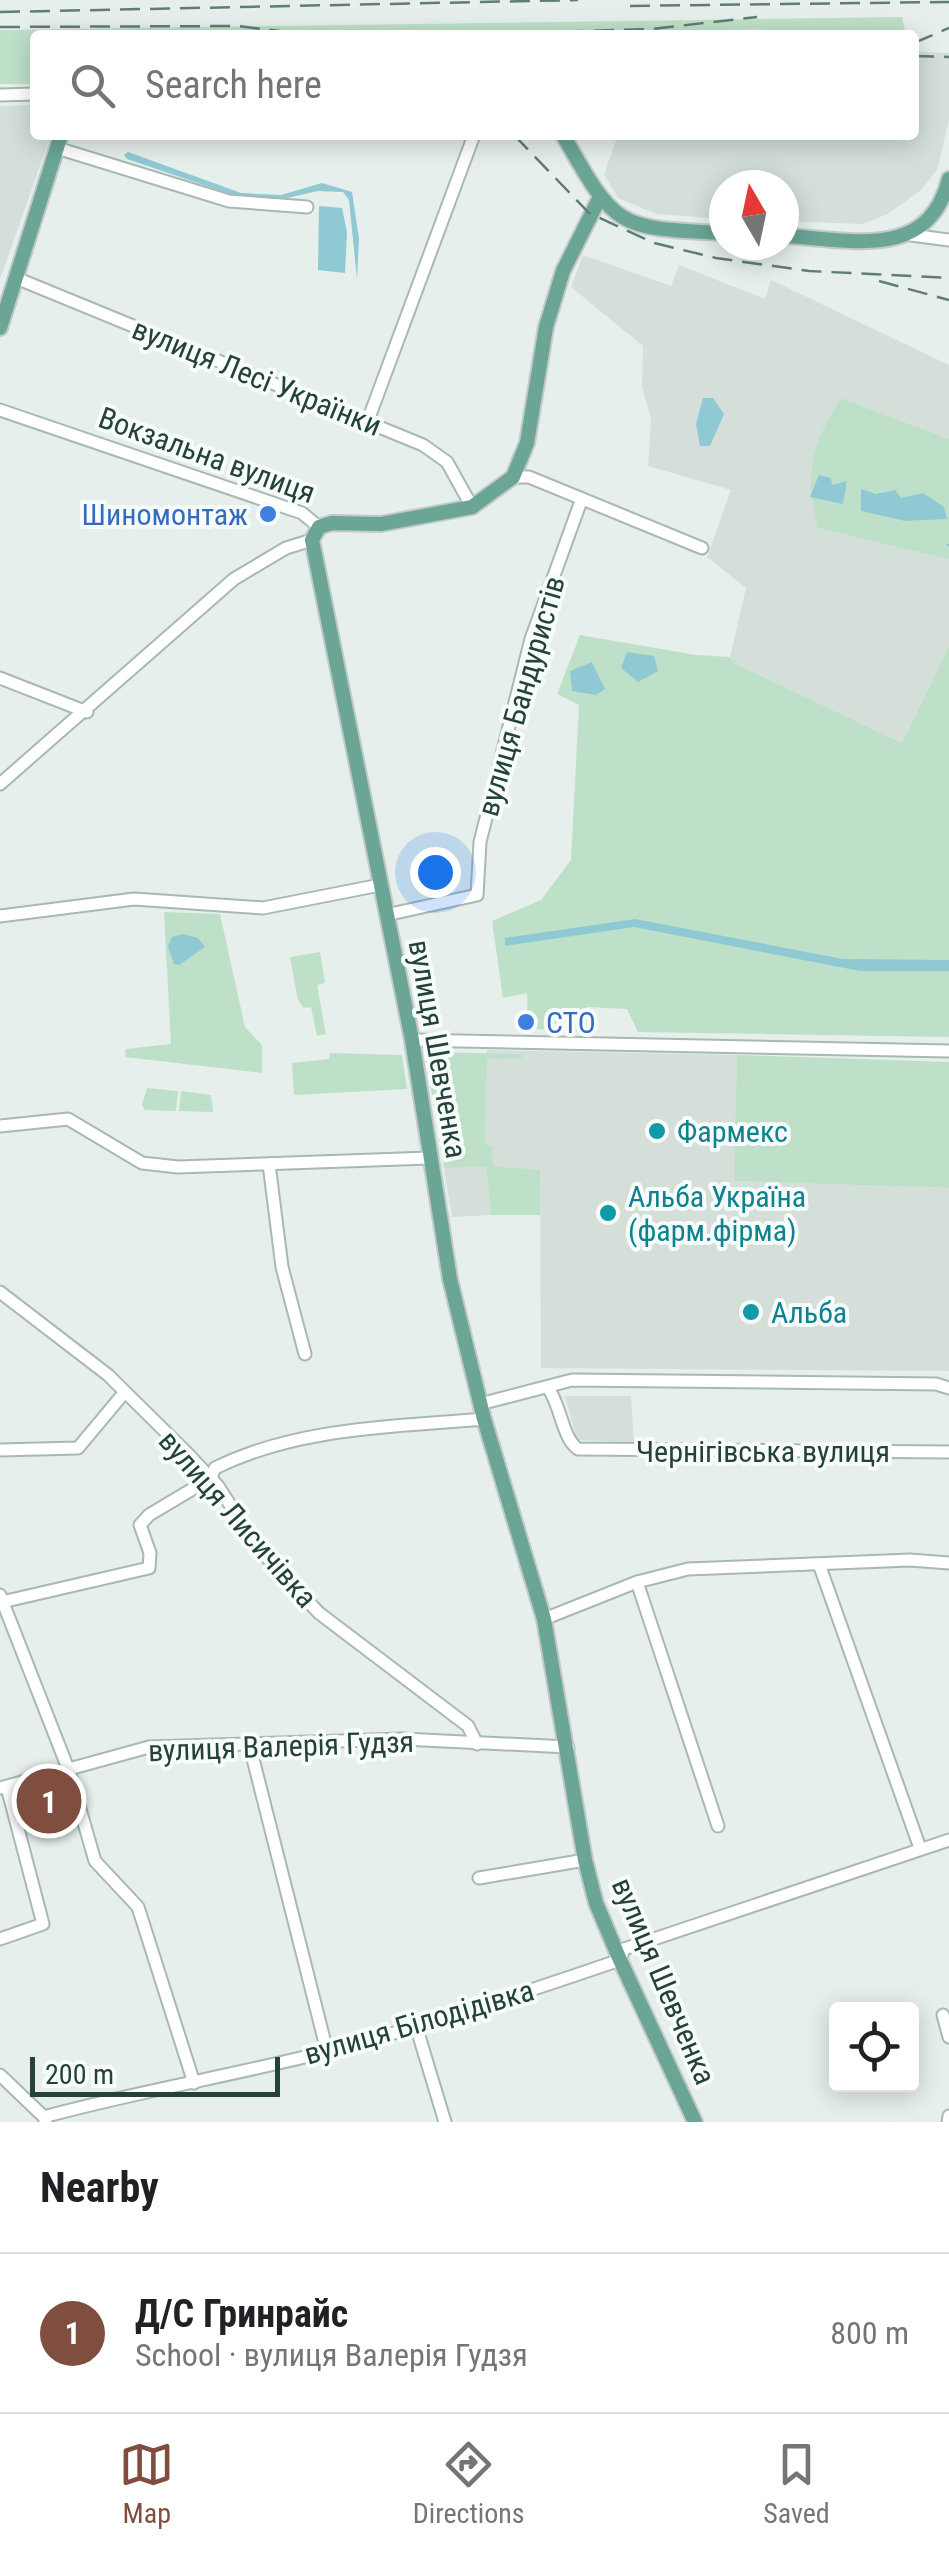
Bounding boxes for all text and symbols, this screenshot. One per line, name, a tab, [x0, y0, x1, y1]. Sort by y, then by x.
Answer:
search box	[30, 30, 919, 140]
icon: search	[65, 58, 120, 113]
text: Search here	[145, 63, 322, 107]
north arrow	[709, 170, 799, 260]
street label: вулиця Лесі Українки	[127, 311, 387, 443]
street label: Вокзальна вулиця	[94, 400, 320, 510]
place label: Шиномонтаж	[81, 497, 248, 532]
marker: Шиномонтаж	[257, 503, 279, 525]
street label: вулиця Бандуристів	[470, 572, 572, 820]
your location	[410, 847, 461, 898]
street label: вулиця Шевченка	[402, 937, 474, 1161]
place label: СТО	[546, 1005, 596, 1040]
marker: СТО	[515, 1011, 537, 1033]
place label: Фармекс	[677, 1114, 788, 1149]
marker: Фармекс	[646, 1120, 668, 1142]
place label: Альба Україна (фарм.фірма)	[628, 1179, 806, 1248]
marker: Альба Україна (фарм.фірма)	[597, 1202, 619, 1224]
place label: Альба	[771, 1295, 847, 1330]
marker: Альба	[740, 1301, 762, 1323]
street label: вулиця Лисичівка	[152, 1423, 324, 1615]
street label: Чернігівська вулиця	[636, 1434, 890, 1469]
street label: вулиця Валерія Гудзя	[147, 1724, 415, 1768]
pin: 1	[17, 1764, 82, 1838]
street label: вулиця Шевченка	[605, 1873, 723, 2089]
street label: вулиця Білодідівка	[300, 1972, 538, 2072]
map controls	[829, 2002, 919, 2092]
button: locate	[829, 2002, 919, 2092]
scale bar	[30, 2052, 280, 2096]
text: 200 m	[45, 2058, 114, 2091]
text: Nearby	[40, 2163, 159, 2212]
text: Д/С Гринрайс	[135, 2292, 348, 2336]
text: 1	[64, 2314, 81, 2352]
text: 800 m	[830, 2314, 909, 2352]
text: School · вулиця Валерія Гудзя	[135, 2336, 528, 2374]
tab: Map	[119, 2437, 174, 2530]
tab: Directions	[413, 2437, 525, 2530]
tab: Saved	[763, 2437, 830, 2530]

